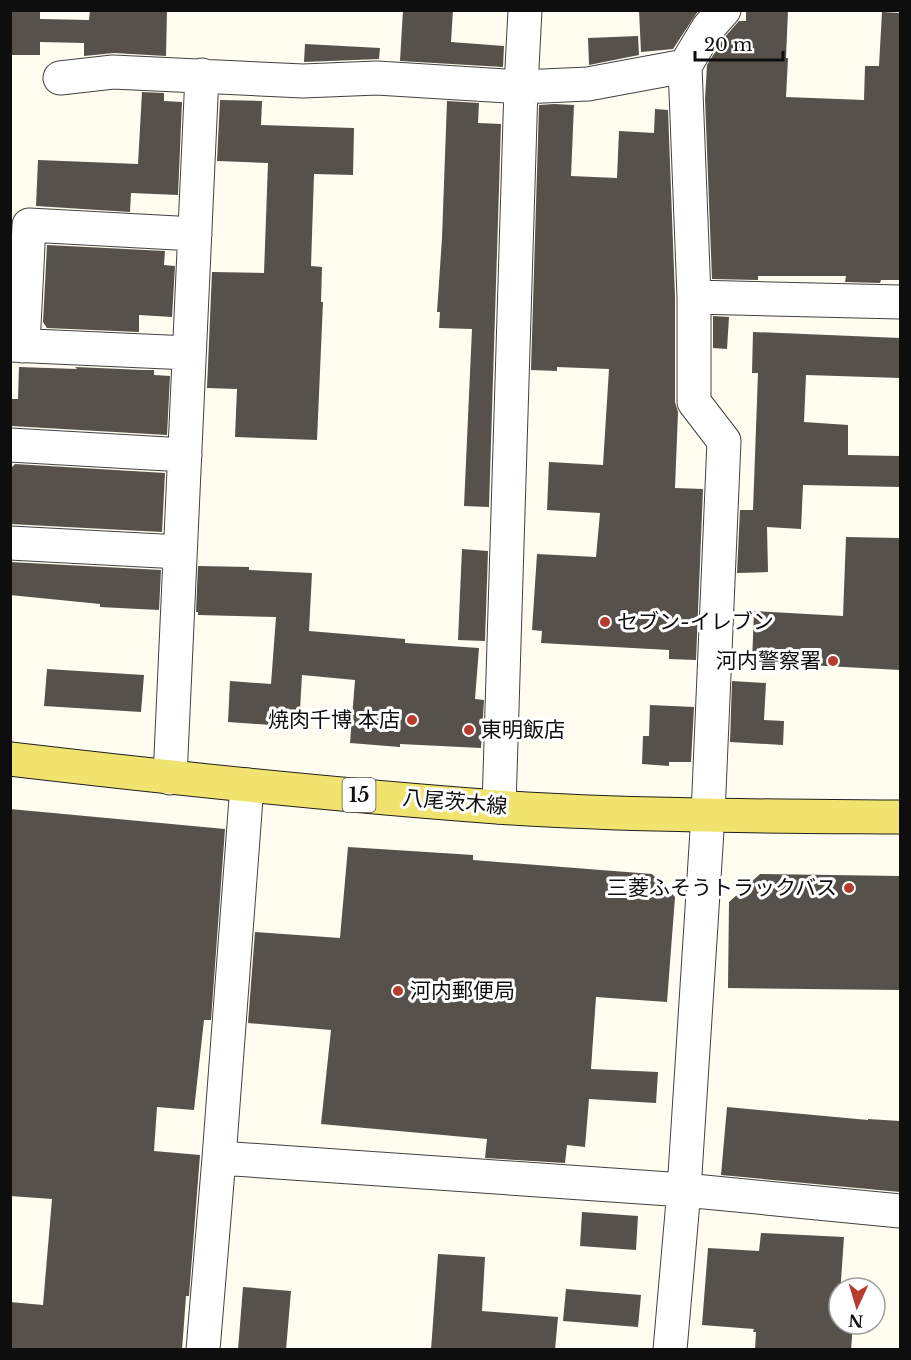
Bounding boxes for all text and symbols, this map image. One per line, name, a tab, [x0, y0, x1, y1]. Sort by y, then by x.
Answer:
scale bar	[695, 24, 784, 62]
text: 20 m	[704, 34, 752, 56]
place label: セブン-イレブン	[617, 609, 774, 635]
marker: セブン-イレブン	[598, 615, 612, 629]
place label: 河内警察署	[716, 648, 821, 674]
marker: 河内警察署	[826, 654, 840, 668]
place label: 焼肉千博 本店	[268, 707, 400, 733]
marker: 焼肉千博 本店	[405, 713, 419, 727]
place label: 東明飯店	[481, 717, 565, 743]
marker: 東明飯店	[462, 723, 476, 737]
road number: 15	[342, 778, 376, 812]
street label: 八尾茨木線	[402, 784, 508, 820]
place label: 三菱ふそうトラックバス	[607, 875, 837, 901]
marker: 三菱ふそうトラックバス	[842, 881, 856, 895]
place label: 河内郵便局	[410, 978, 515, 1004]
marker: 河内郵便局	[391, 984, 405, 998]
north arrow	[827, 1276, 887, 1336]
text: N	[848, 1310, 864, 1331]

